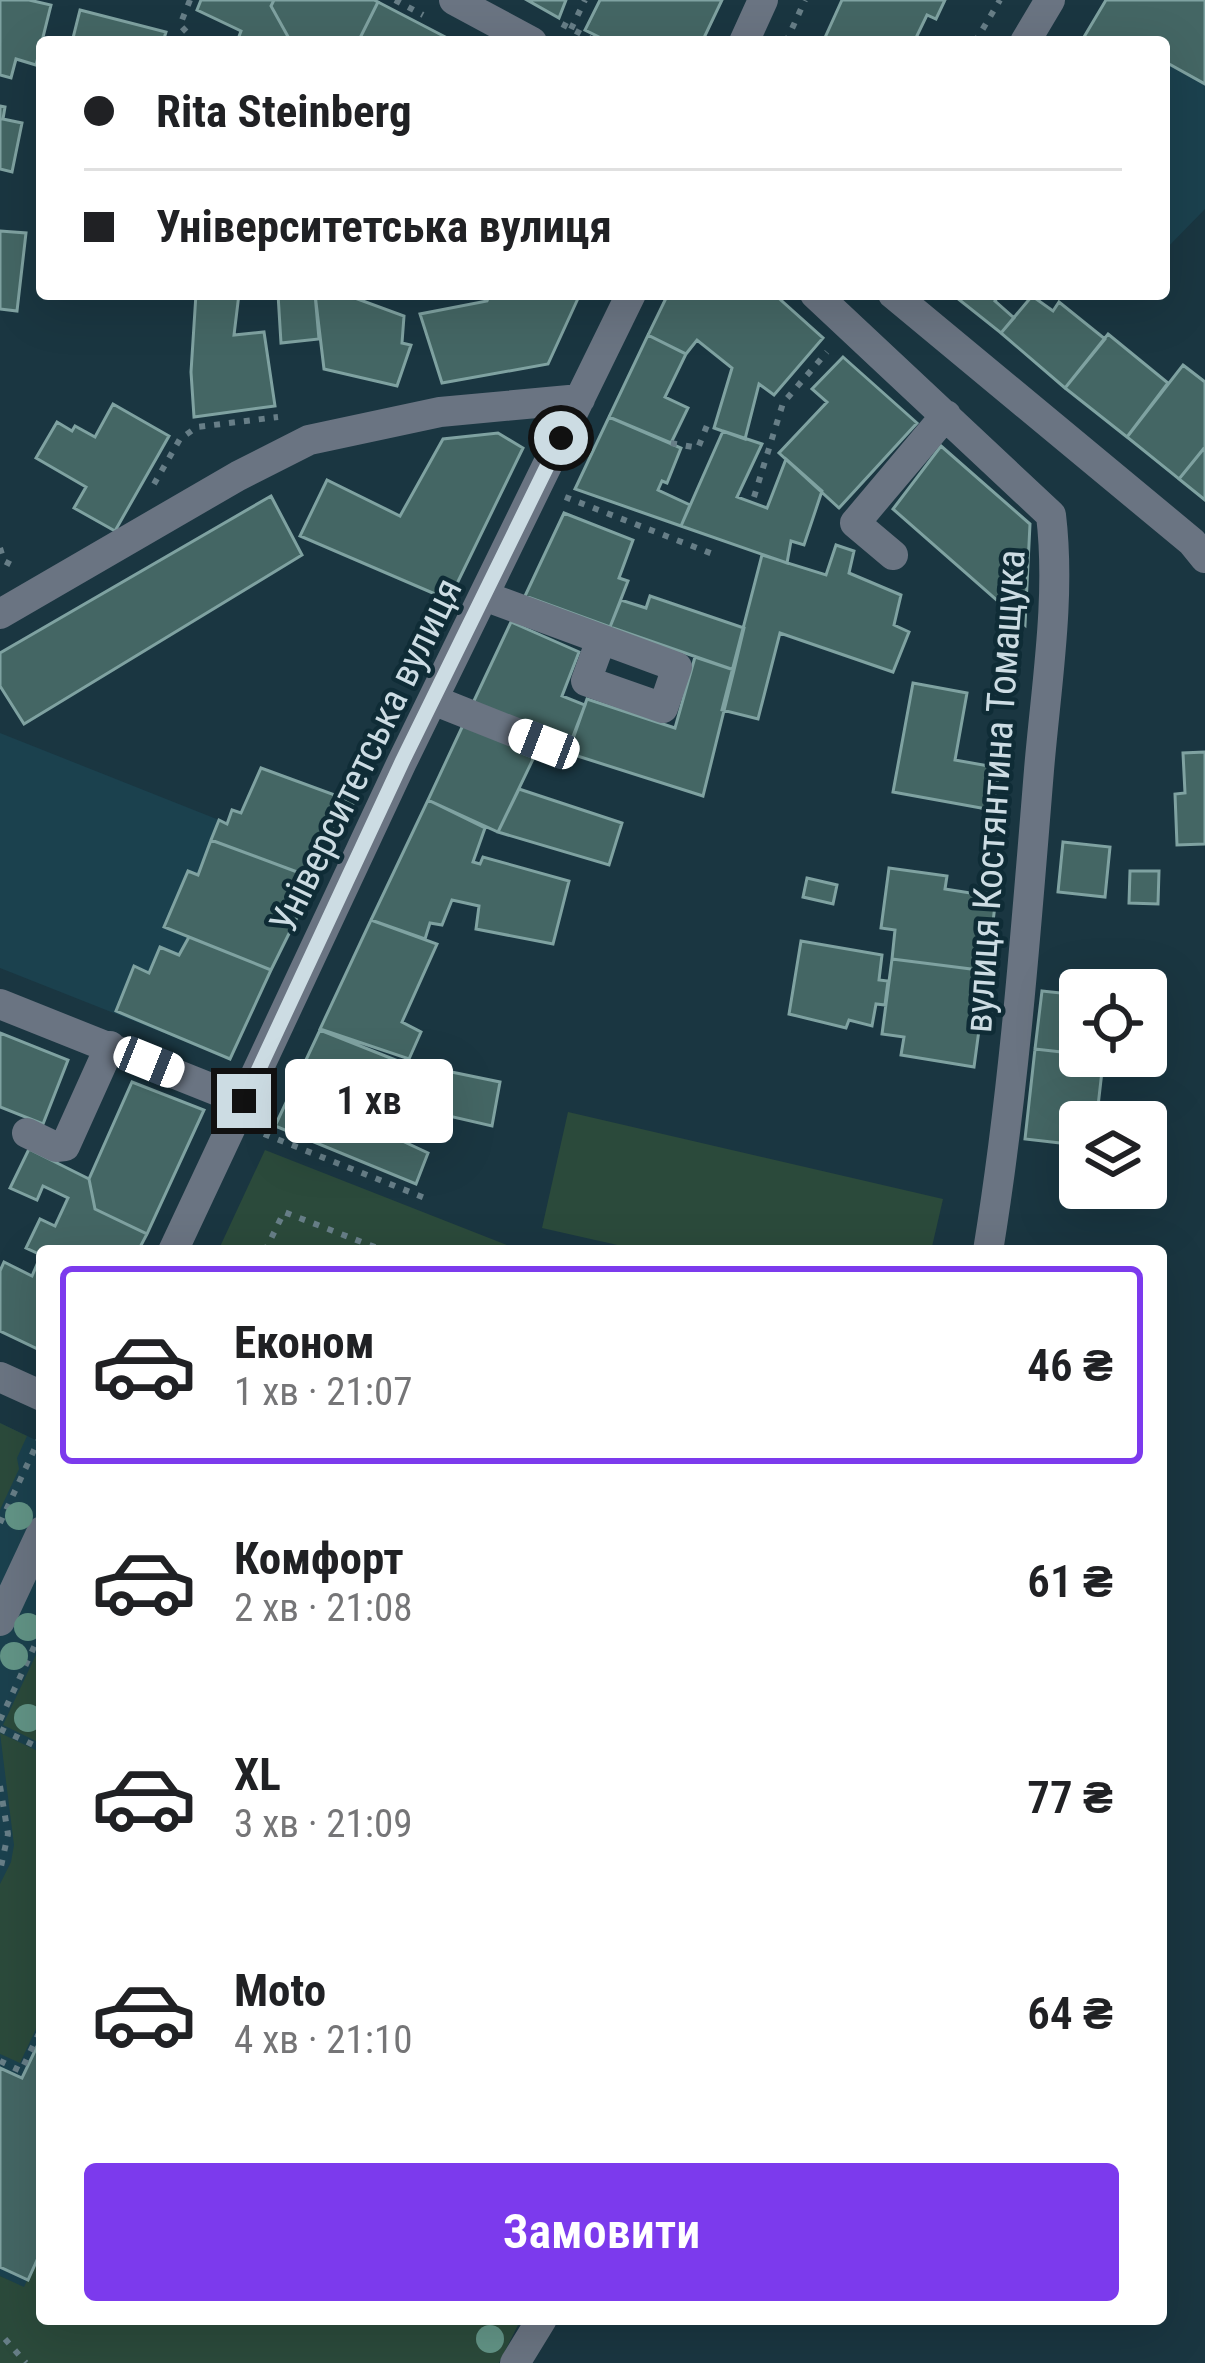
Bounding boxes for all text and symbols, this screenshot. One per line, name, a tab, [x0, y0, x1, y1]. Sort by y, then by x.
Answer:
text: Rita Steinberg	[156, 85, 412, 138]
text: Університетська вулиця	[156, 200, 612, 253]
route start	[534, 411, 588, 465]
street label: вулиця Костянтина Томащука	[955, 548, 1035, 1034]
street label: Університетська вулиця	[260, 571, 472, 940]
car	[504, 714, 584, 774]
map controls	[1059, 969, 1167, 1209]
button: locate	[1059, 969, 1167, 1077]
car	[109, 1032, 189, 1092]
callout: 1 хв	[286, 1059, 454, 1143]
route end	[217, 1074, 271, 1128]
text: 1 хв	[336, 1078, 402, 1124]
button: layers	[1059, 1101, 1167, 1209]
icon: car	[90, 1311, 198, 1419]
text: Економ	[234, 1316, 375, 1369]
text: 46 ₴	[1027, 1339, 1113, 1392]
text: 1 хв · 21:07	[234, 1369, 412, 1415]
icon: car	[90, 1527, 198, 1635]
text: Комфорт	[234, 1532, 404, 1585]
text: 61 ₴	[1027, 1555, 1113, 1608]
text: 2 хв · 21:08	[234, 1585, 412, 1631]
icon: car	[90, 1743, 198, 1851]
text: XL	[234, 1748, 281, 1801]
text: 77 ₴	[1027, 1771, 1113, 1824]
text: 3 хв · 21:09	[234, 1801, 412, 1847]
icon: car	[90, 1959, 198, 2067]
text: Moto	[234, 1964, 326, 2017]
text: 64 ₴	[1027, 1987, 1113, 2040]
text: 4 хв · 21:10	[234, 2017, 412, 2063]
button: Замовити	[84, 2163, 1119, 2301]

